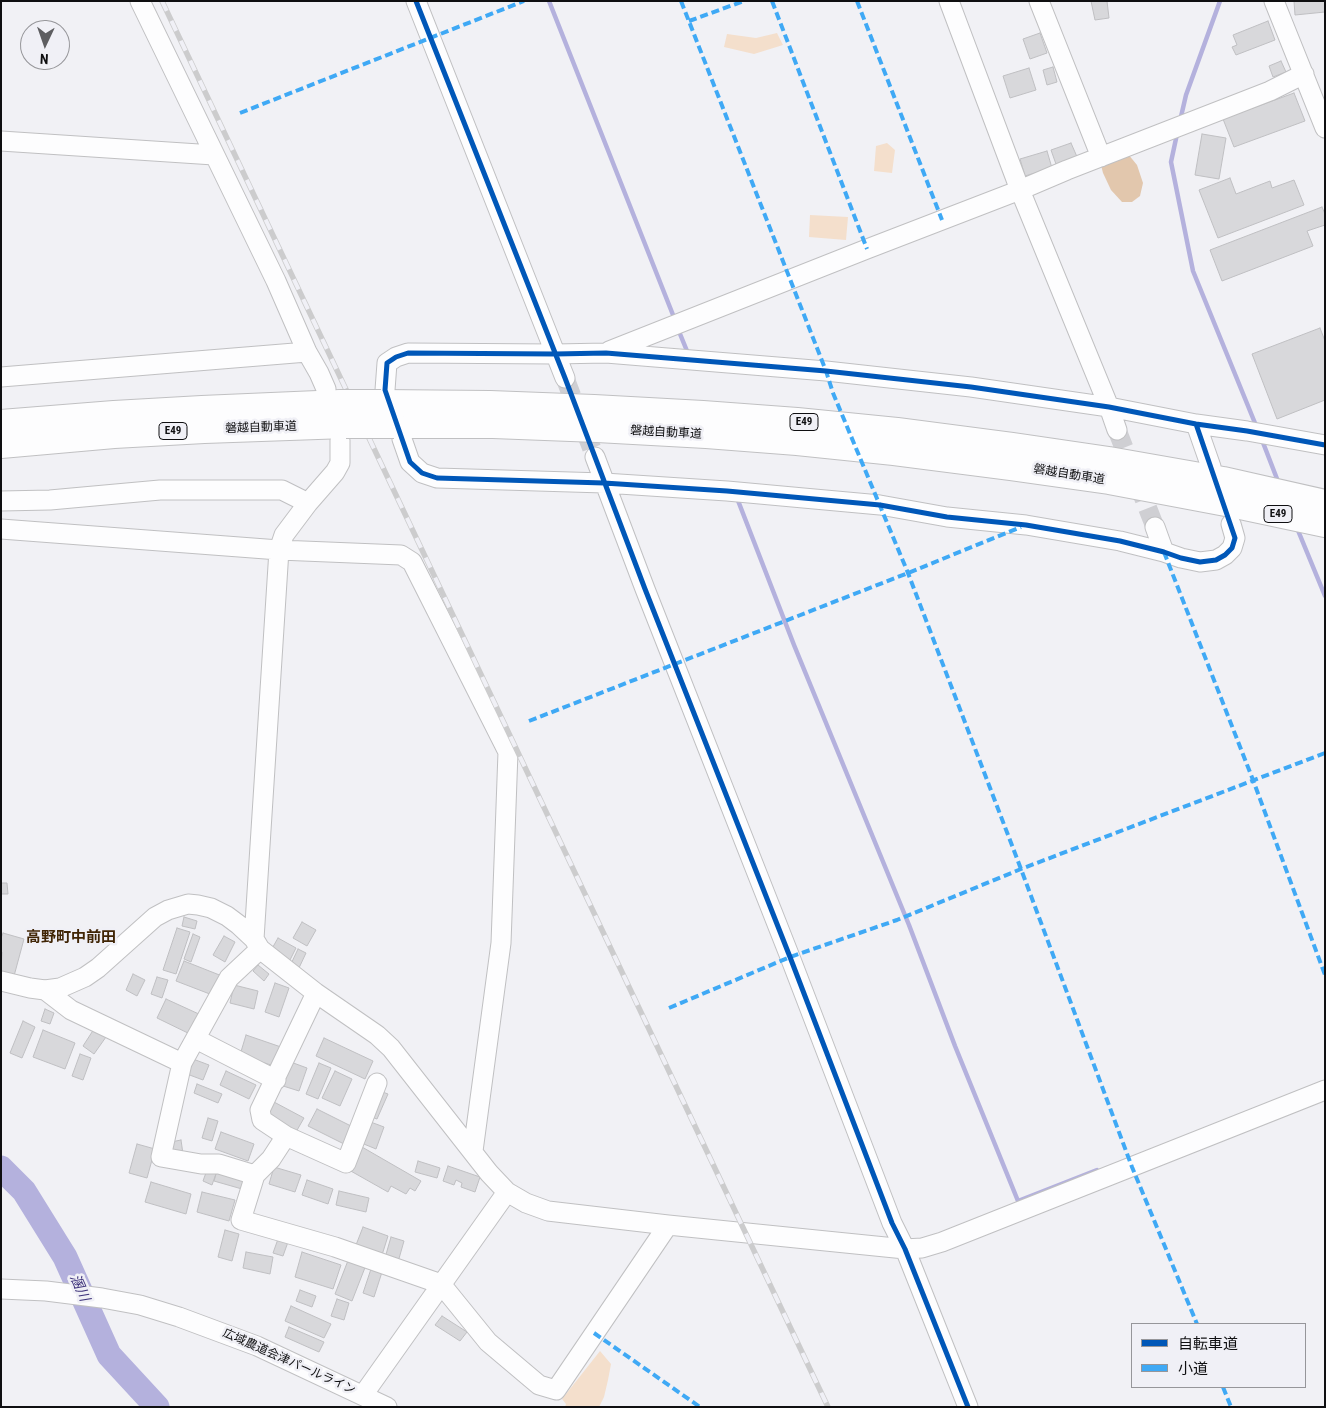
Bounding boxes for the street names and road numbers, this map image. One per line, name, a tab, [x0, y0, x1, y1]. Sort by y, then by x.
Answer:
road number: E49	[790, 414, 818, 431]
street label: 磐越自動車道	[225, 420, 297, 436]
road number: E49	[159, 422, 187, 440]
street label: 磐越自動車道	[630, 424, 702, 442]
street label: 磐越自動車道	[1032, 462, 1106, 488]
road number: E49	[1264, 506, 1292, 522]
street label: 広域農道会津パールライン	[220, 1326, 358, 1398]

